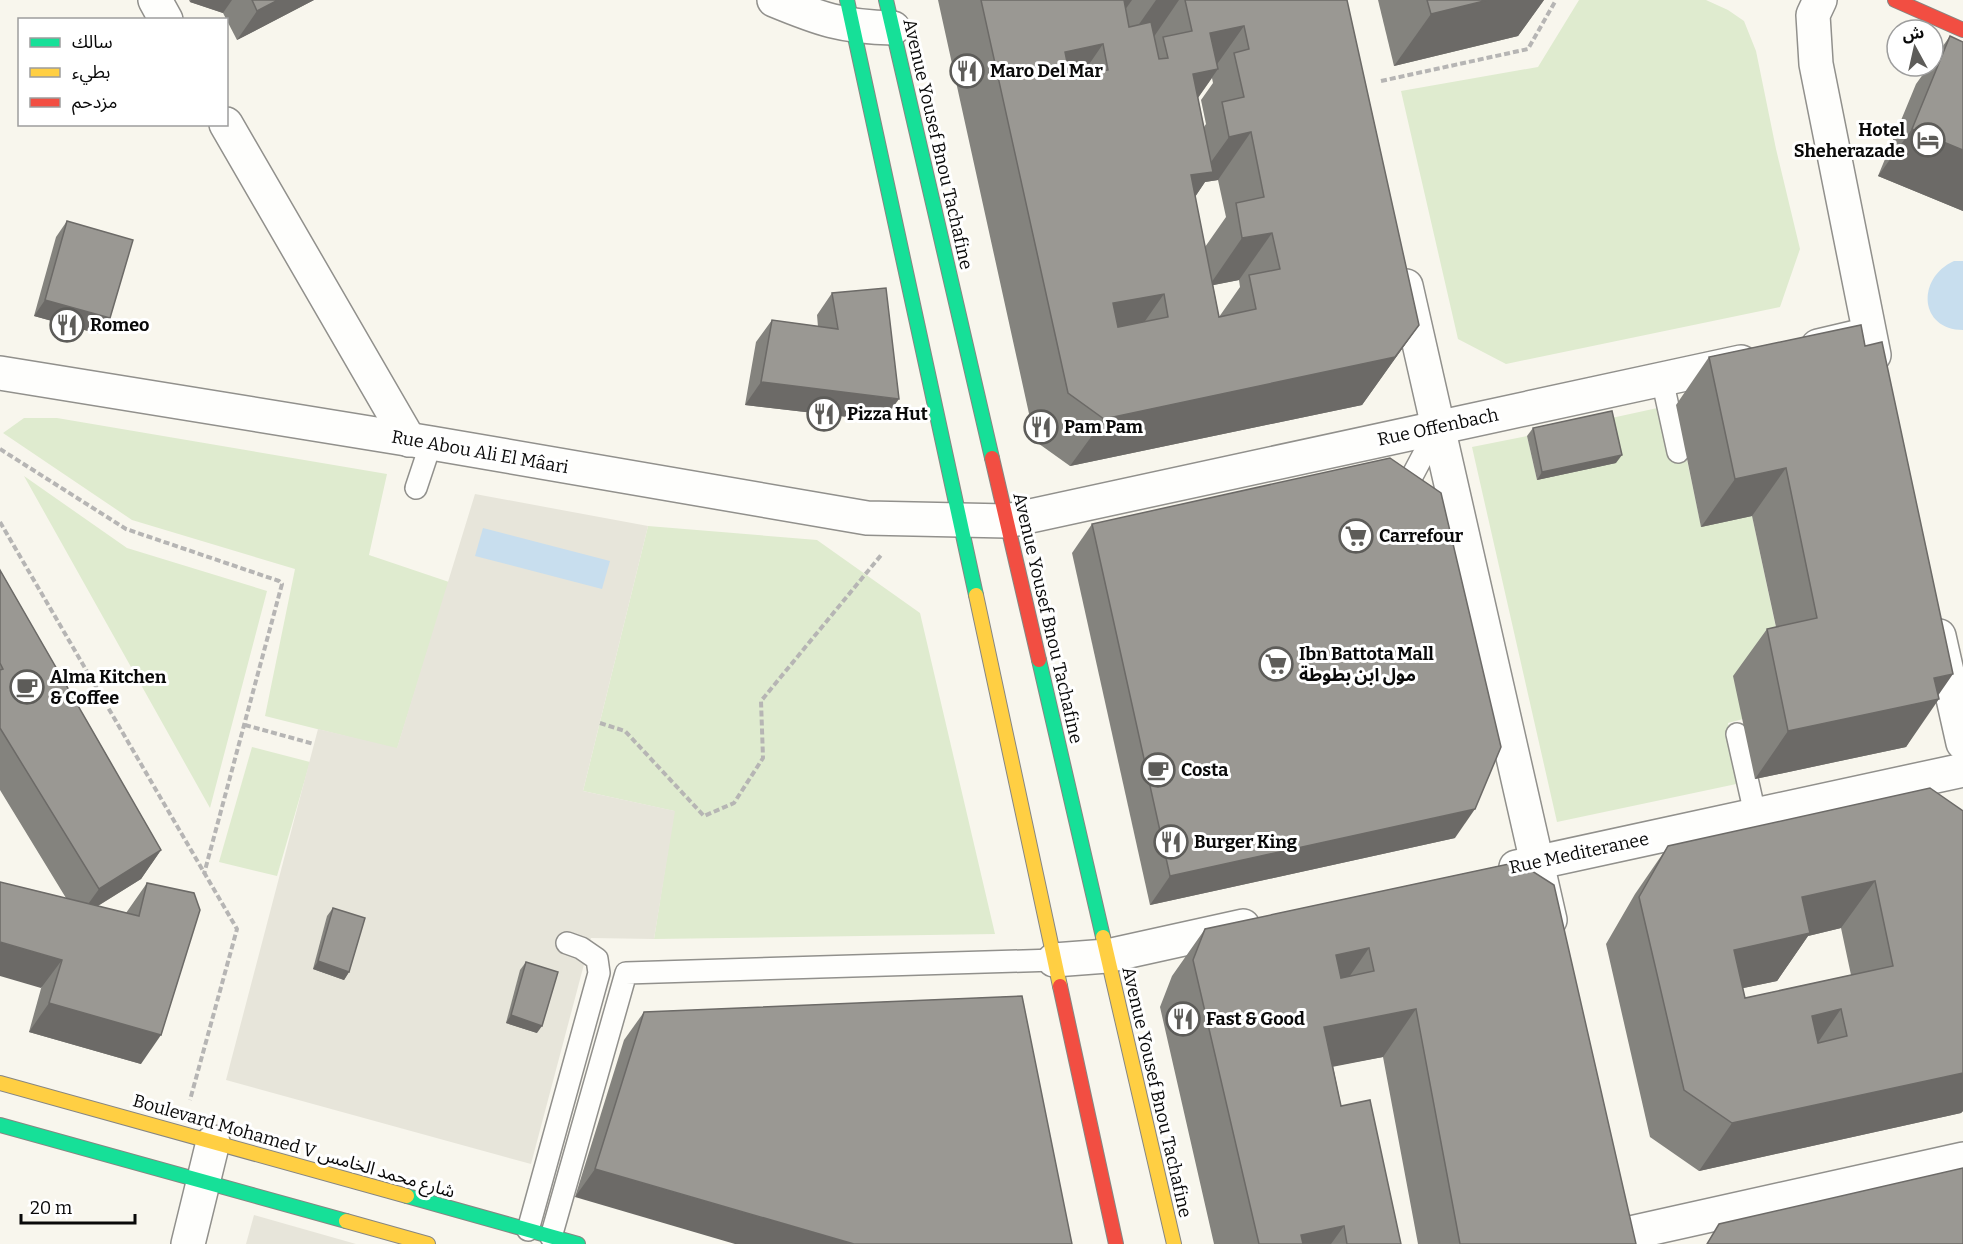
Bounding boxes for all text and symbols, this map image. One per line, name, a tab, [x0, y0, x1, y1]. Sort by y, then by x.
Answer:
street label: Avenue Yousef Bnou Tachafine	[898, 16, 978, 272]
legend	[18, 18, 228, 126]
north arrow	[1885, 18, 1945, 78]
text: ش	[1901, 23, 1925, 45]
text: سالك	[72, 31, 113, 53]
restaurant icon: Maro Del Mar	[949, 53, 985, 89]
place label: Maro Del Mar	[990, 60, 1103, 82]
text: بطيء	[72, 61, 110, 85]
text: مزدحم	[72, 91, 117, 115]
place label: Hotel Sheherazade	[1794, 119, 1905, 162]
hotel icon: Hotel Sheherazade	[1910, 122, 1946, 158]
restaurant icon: Romeo	[49, 307, 85, 343]
place label: Romeo	[90, 314, 150, 336]
restaurant icon: Pizza Hut	[806, 396, 842, 432]
place label: Pizza Hut	[847, 403, 928, 425]
street label: Rue Offenbach	[1376, 403, 1500, 451]
restaurant icon: Pam Pam	[1023, 409, 1059, 445]
place label: Pam Pam	[1064, 416, 1143, 438]
street label: Rue Abou Ali El Mâari	[390, 426, 570, 478]
street label: Avenue Yousef Bnou Tachafine	[1008, 490, 1088, 746]
supermarket icon: Carrefour	[1338, 518, 1374, 554]
place label: Carrefour	[1379, 525, 1464, 547]
place label: Ibn Battota Mall مول ابن بطوطة	[1299, 643, 1434, 686]
supermarket icon: Ibn Battota Mall مول ابن بطوطة	[1258, 646, 1294, 682]
place label: Alma Kitchen & Coffee	[50, 666, 167, 709]
cafe icon: Alma Kitchen & Coffee	[9, 669, 45, 705]
cafe icon: Costa	[1140, 752, 1176, 788]
place label: Costa	[1181, 759, 1228, 781]
restaurant icon: Burger King	[1153, 824, 1189, 860]
street label: Rue Mediteranee	[1507, 827, 1651, 879]
place label: Burger King	[1194, 831, 1298, 853]
street label: Avenue Yousef Bnou Tachafine	[1117, 964, 1197, 1220]
restaurant icon: Fast & Good	[1165, 1001, 1201, 1037]
place label: Fast & Good	[1206, 1008, 1305, 1030]
street label: Boulevard Mohamed V شارع محمد الخامس	[130, 1089, 458, 1205]
scale bar	[21, 1187, 135, 1225]
text: 20 m	[30, 1197, 72, 1219]

